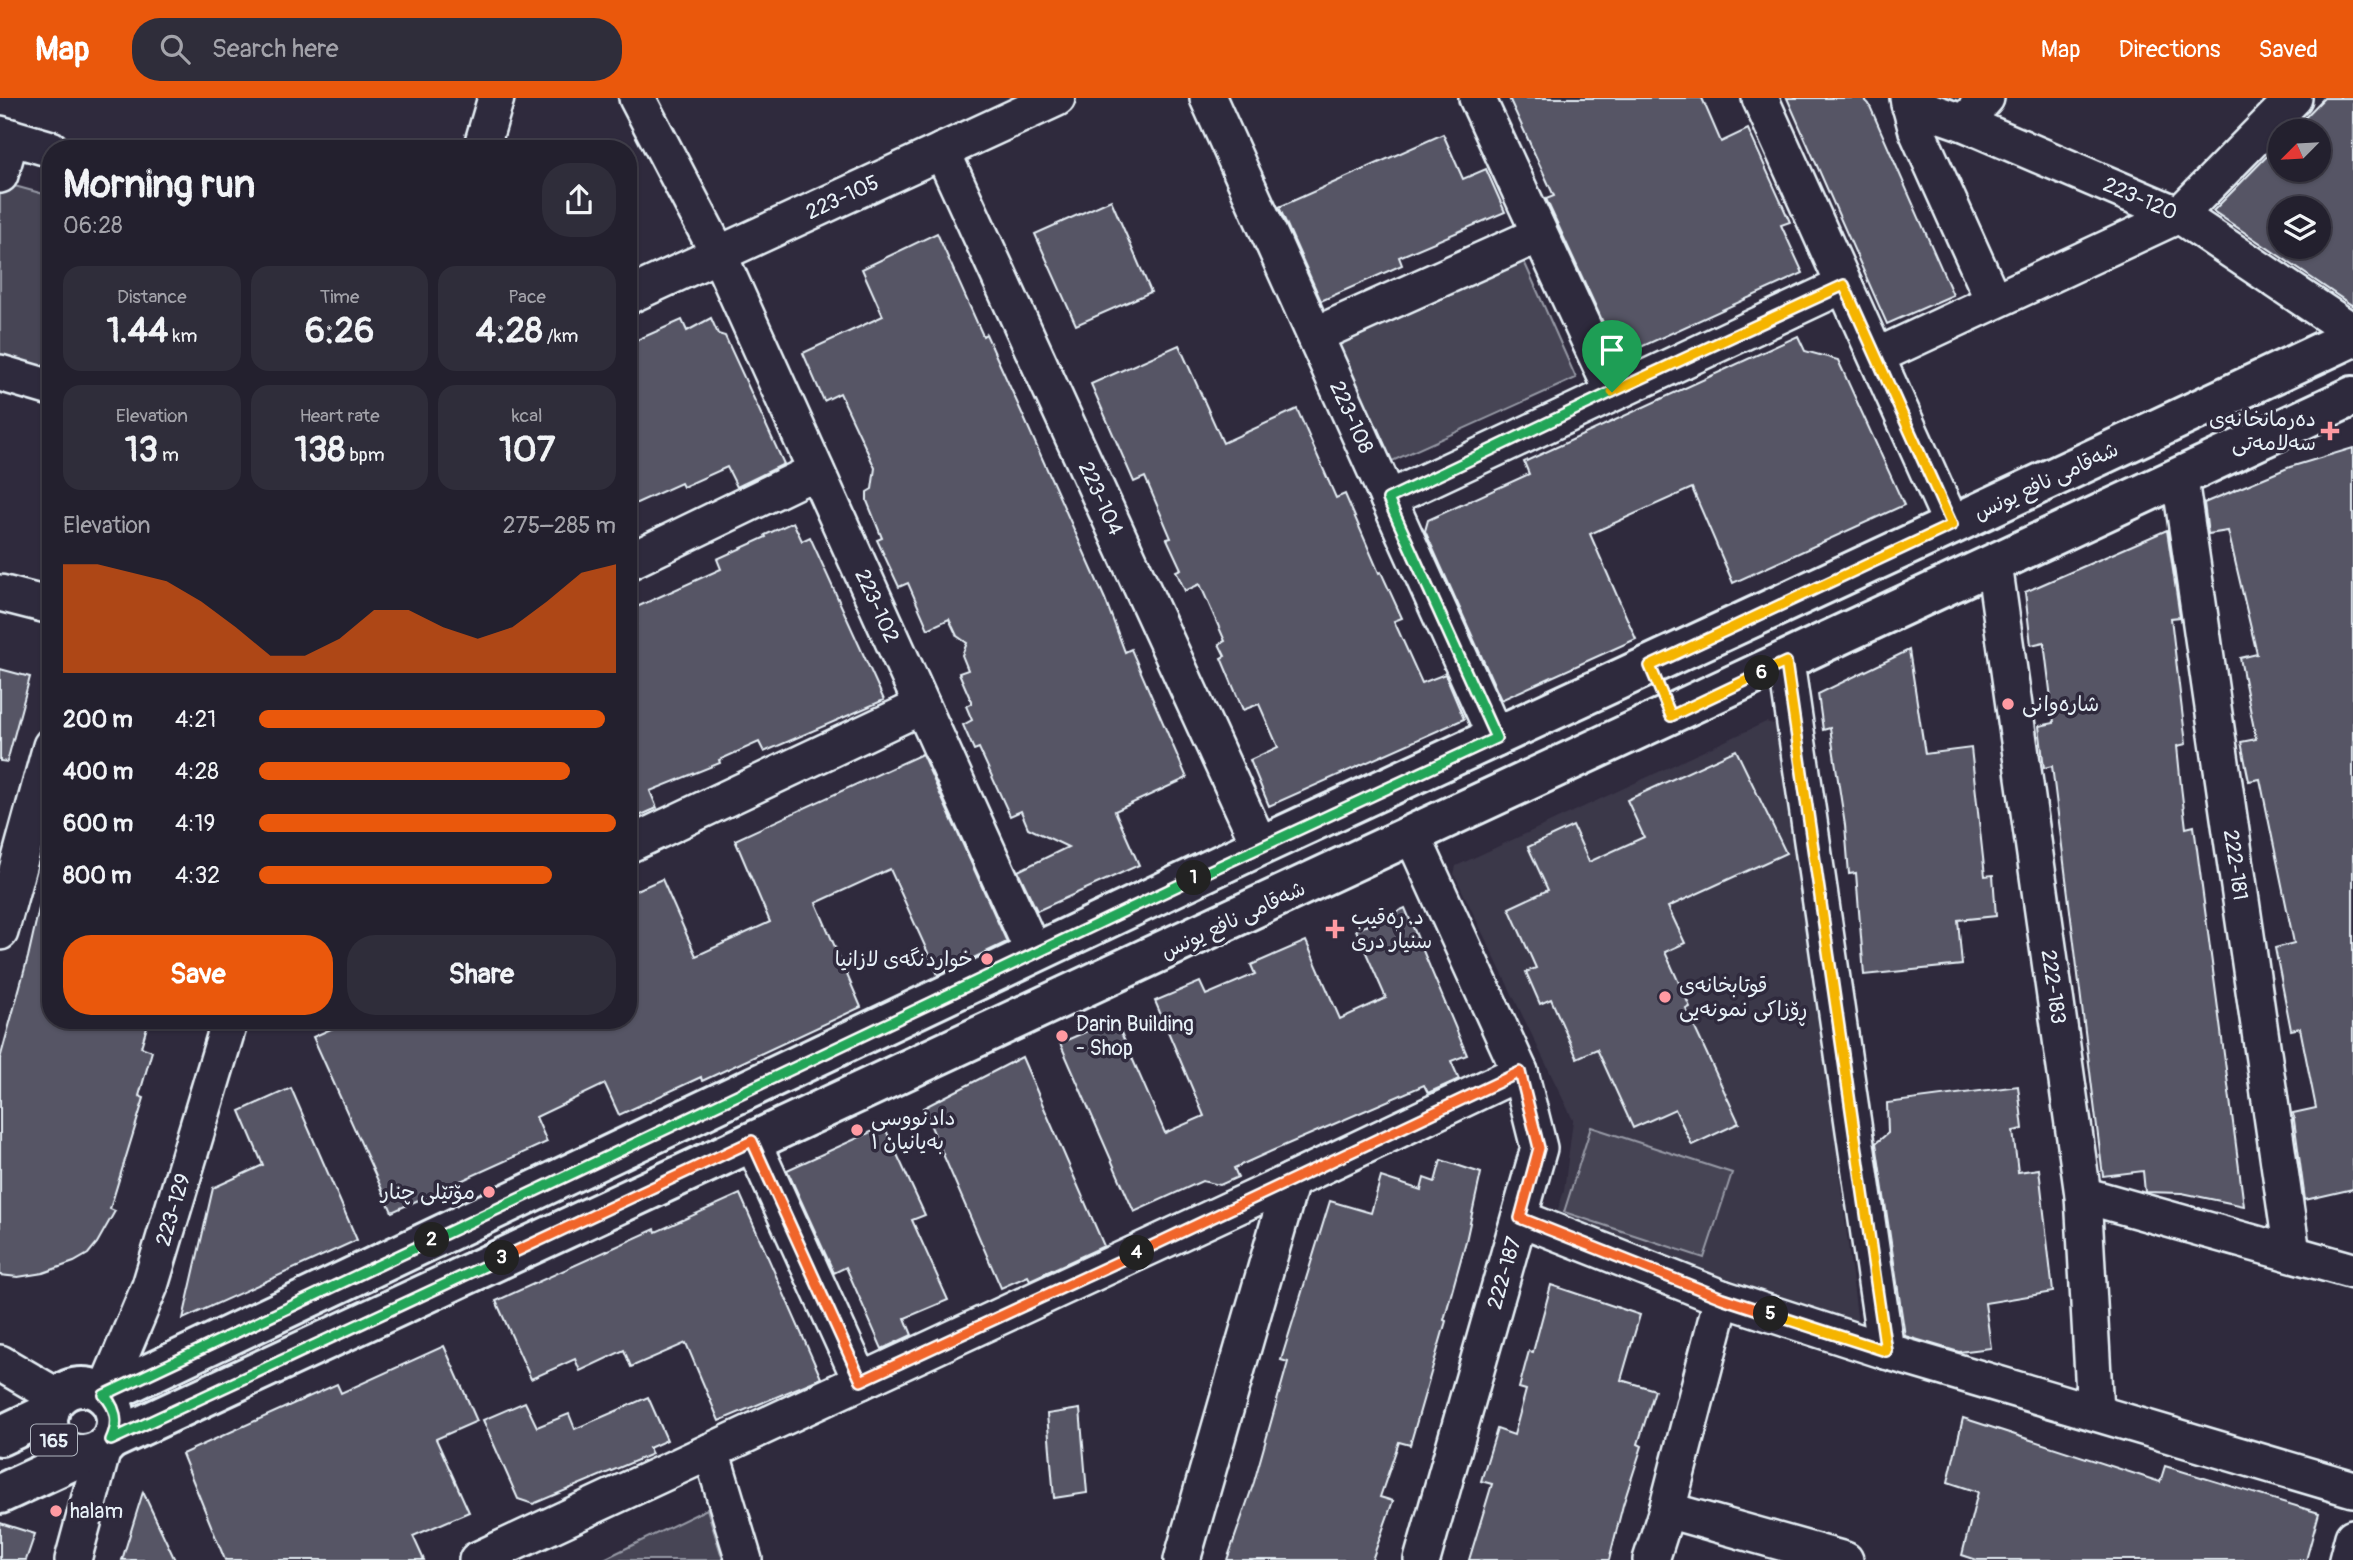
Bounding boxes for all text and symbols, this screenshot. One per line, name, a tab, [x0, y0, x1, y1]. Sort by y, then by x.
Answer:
search box	[132, 18, 622, 81]
text: Map	[35, 29, 90, 70]
icon: search	[156, 30, 194, 68]
text: Search here	[212, 33, 339, 65]
text: Map	[2041, 35, 2081, 64]
text: Directions	[2119, 35, 2220, 64]
text: Saved	[2258, 35, 2318, 64]
north arrow	[2268, 119, 2331, 182]
map controls	[2268, 119, 2331, 259]
text: Morning run	[63, 161, 255, 209]
button: share	[542, 163, 616, 237]
street label: 223-105	[802, 169, 883, 226]
street label: 223-120	[2099, 171, 2181, 227]
button: layers	[2268, 196, 2331, 259]
text: 06:28	[63, 211, 123, 240]
text: Distance	[117, 285, 187, 309]
text: Time	[320, 285, 359, 309]
text: Pace	[508, 285, 546, 309]
text: 1.44	[106, 309, 168, 353]
text: 6:26	[305, 309, 374, 353]
text: 4:28	[476, 309, 543, 353]
pin	[1582, 320, 1642, 392]
text: km	[168, 324, 197, 348]
text: /km	[543, 324, 578, 348]
icon: arrive	[1593, 331, 1631, 369]
street label: 223-108	[1323, 377, 1379, 458]
text: Elevation	[116, 404, 188, 428]
text: Heart rate	[299, 404, 380, 428]
text: kcal	[512, 404, 543, 428]
place label: دەرمانخانەی سەلامەتی	[2209, 406, 2316, 457]
marker: دەرمانخانەی سەلامەتی	[2322, 423, 2338, 439]
text: 13	[125, 428, 158, 472]
text: 138	[294, 428, 345, 472]
text: 107	[499, 428, 555, 472]
street label: شەقامی نافع یونس	[1970, 436, 2123, 528]
text: m	[158, 443, 179, 467]
text: bpm	[345, 443, 385, 467]
street label: 223-104	[1072, 457, 1129, 540]
text: Elevation	[63, 511, 151, 540]
text: 275–285 m	[503, 511, 616, 540]
street label: 223-102	[848, 565, 905, 647]
pin: 6	[1744, 656, 1780, 690]
text: 6	[1756, 660, 1767, 684]
place label: شارەوانی	[2022, 691, 2099, 718]
marker: شارەوانی	[2000, 696, 2016, 712]
text: 200 m	[63, 705, 133, 734]
text: 4:21	[175, 705, 216, 734]
text: 400 m	[63, 757, 133, 786]
text: 4:28	[175, 757, 219, 786]
text: 600 m	[63, 809, 133, 838]
text: 4:19	[175, 809, 215, 838]
street label: 222-181	[2217, 828, 2254, 902]
pin: 1	[1176, 860, 1212, 896]
text: 800 m	[63, 861, 131, 890]
text: 4:32	[175, 861, 220, 890]
text: 1	[1190, 865, 1197, 889]
street label: شەقامی نافع یونس	[1157, 875, 1310, 967]
place label: د. ڕەقیب سنیار دری	[1351, 904, 1432, 955]
marker: د. ڕەقیب سنیار دری	[1325, 919, 1345, 939]
button: Save	[63, 935, 333, 1015]
button: Share	[347, 935, 616, 1015]
place label: خواردنگەی لازانیا	[835, 946, 973, 973]
street label: 222-183	[2035, 948, 2072, 1026]
marker: خواردنگەی لازانیا	[979, 951, 995, 967]
place label: قوتابخانەی ڕۆزاکی نمونەیی	[1679, 972, 1808, 1026]
marker: قوتابخانەی ڕۆزاکی نمونەیی	[1657, 989, 1673, 1005]
place label: Darin Building - Shop	[1076, 1011, 1194, 1062]
marker: Darin Building - Shop	[1054, 1028, 1070, 1044]
place label: دادنووسی بەیانیان ١	[871, 1105, 955, 1156]
marker: دادنووسی بەیانیان ١	[849, 1122, 865, 1138]
street label: 223-129	[150, 1170, 197, 1249]
place label: مۆتێلی چنار	[379, 1179, 475, 1206]
marker: مۆتێلی چنار	[481, 1184, 497, 1200]
pin: 2	[414, 1222, 450, 1258]
text: 2	[426, 1227, 437, 1251]
street label: 222-187	[1481, 1234, 1528, 1312]
pin: 4	[1120, 1236, 1154, 1270]
pin: 3	[484, 1240, 520, 1276]
text: 4	[1131, 1240, 1142, 1264]
text: 3	[496, 1245, 507, 1269]
pin: 5	[1754, 1296, 1788, 1332]
text: 5	[1765, 1301, 1776, 1325]
road number: 165	[31, 1424, 77, 1456]
place label: halam	[70, 1498, 123, 1525]
marker: halam	[48, 1503, 64, 1519]

